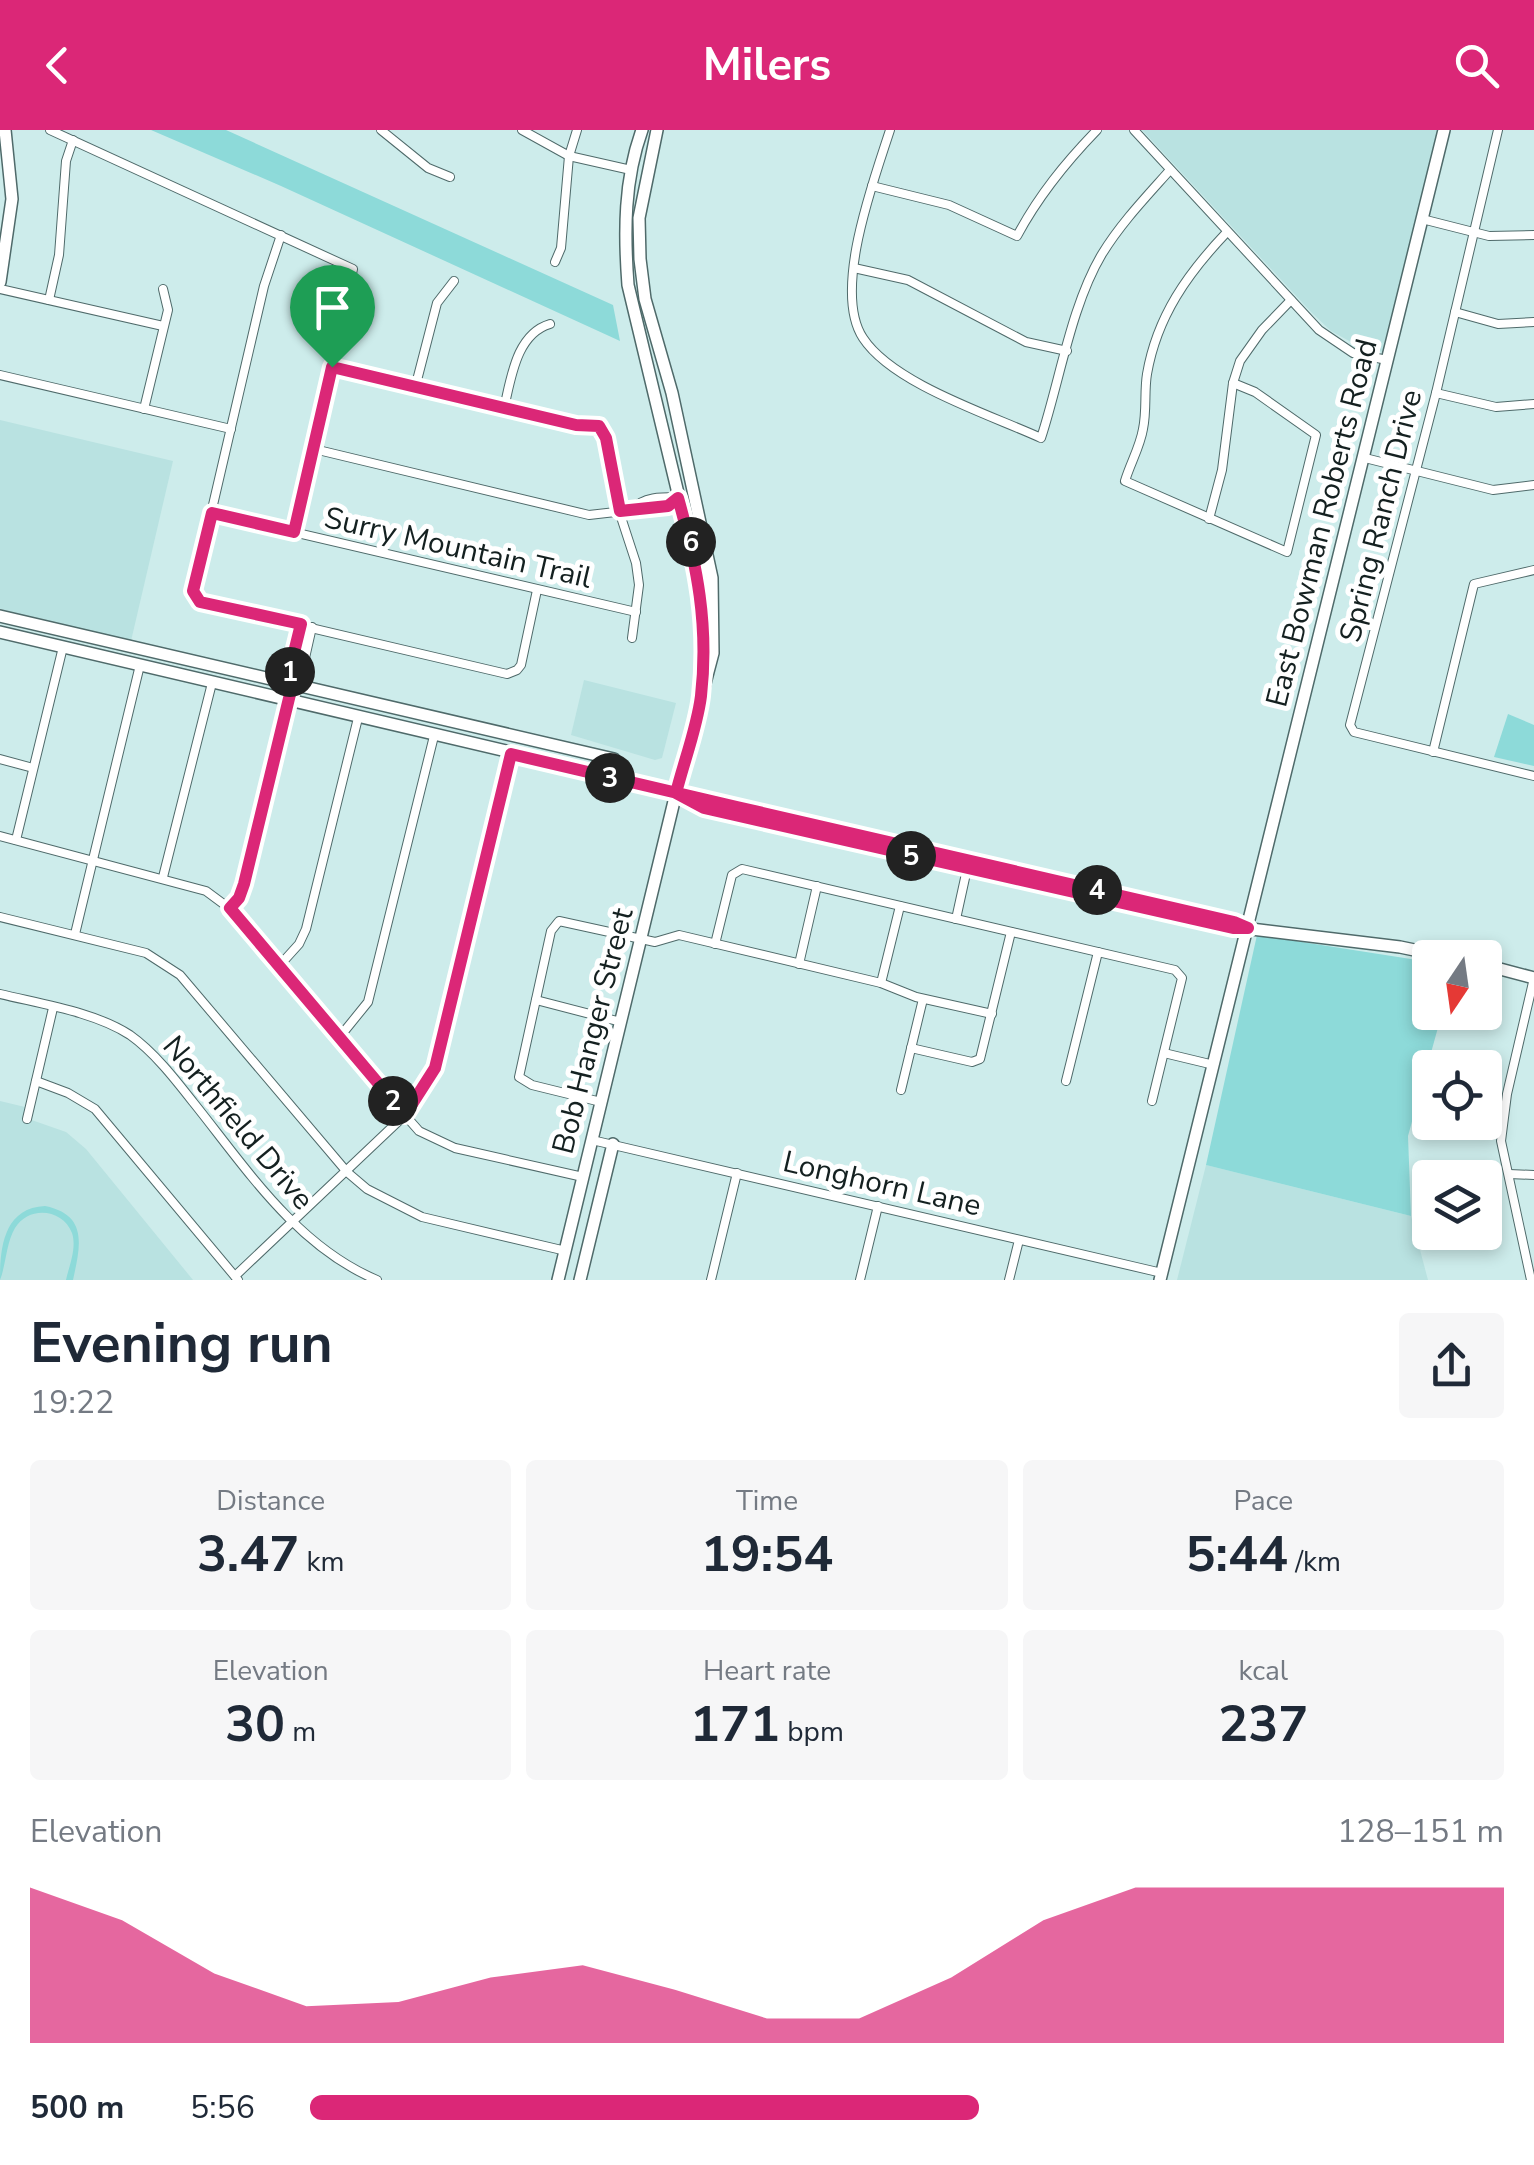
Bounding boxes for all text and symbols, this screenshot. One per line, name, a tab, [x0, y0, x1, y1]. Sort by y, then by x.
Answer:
text: Milers	[703, 35, 831, 96]
icon: back	[30, 38, 85, 93]
icon: search	[1449, 38, 1504, 93]
pin	[290, 265, 375, 368]
icon: arrive	[305, 280, 360, 335]
street label: East Bowman Roberts Road	[1256, 335, 1388, 711]
street label: Spring Ranch Drive	[1330, 386, 1432, 646]
street label: Surry Mountain Trail	[320, 497, 596, 599]
pin: 6	[666, 517, 716, 567]
text: 6	[683, 523, 699, 561]
pin: 1	[265, 647, 315, 697]
text: 1	[282, 653, 298, 691]
pin: 3	[585, 753, 635, 803]
text: 3	[602, 759, 618, 797]
pin: 5	[886, 831, 936, 881]
text: 5	[903, 837, 919, 875]
pin: 4	[1072, 865, 1122, 915]
text: 4	[1089, 871, 1105, 909]
street label: Bob Hanger Street	[543, 903, 643, 1158]
north arrow	[1412, 940, 1502, 1030]
map controls	[1412, 940, 1502, 1250]
street label: Northfield Drive	[153, 1027, 323, 1219]
button: locate	[1412, 1050, 1502, 1140]
pin: 2	[368, 1076, 418, 1126]
text: 2	[385, 1082, 401, 1120]
street label: Longhorn Lane	[779, 1141, 985, 1227]
button: layers	[1412, 1160, 1502, 1250]
text: Evening run	[30, 1306, 333, 1381]
button: share	[1399, 1313, 1504, 1418]
text: 19:22	[30, 1381, 114, 1424]
text: Distance	[216, 1482, 325, 1520]
text: Time	[736, 1482, 798, 1520]
text: Pace	[1234, 1482, 1293, 1520]
text: 3.47	[197, 1520, 299, 1589]
text: 19:54	[701, 1520, 833, 1589]
text: 5:44	[1186, 1520, 1288, 1589]
text: km	[299, 1543, 344, 1581]
text: /km	[1288, 1543, 1341, 1581]
text: Elevation	[213, 1652, 329, 1690]
text: Heart rate	[703, 1652, 831, 1690]
text: kcal	[1239, 1652, 1288, 1690]
text: 30	[225, 1690, 285, 1759]
text: 171	[690, 1690, 780, 1759]
text: 237	[1218, 1690, 1308, 1759]
text: m	[285, 1713, 316, 1751]
text: bpm	[780, 1713, 844, 1751]
text: Elevation	[30, 1810, 163, 1853]
text: 128–151 m	[1337, 1810, 1504, 1853]
text: 500 m	[30, 2086, 124, 2129]
text: 5:56	[190, 2086, 255, 2129]

